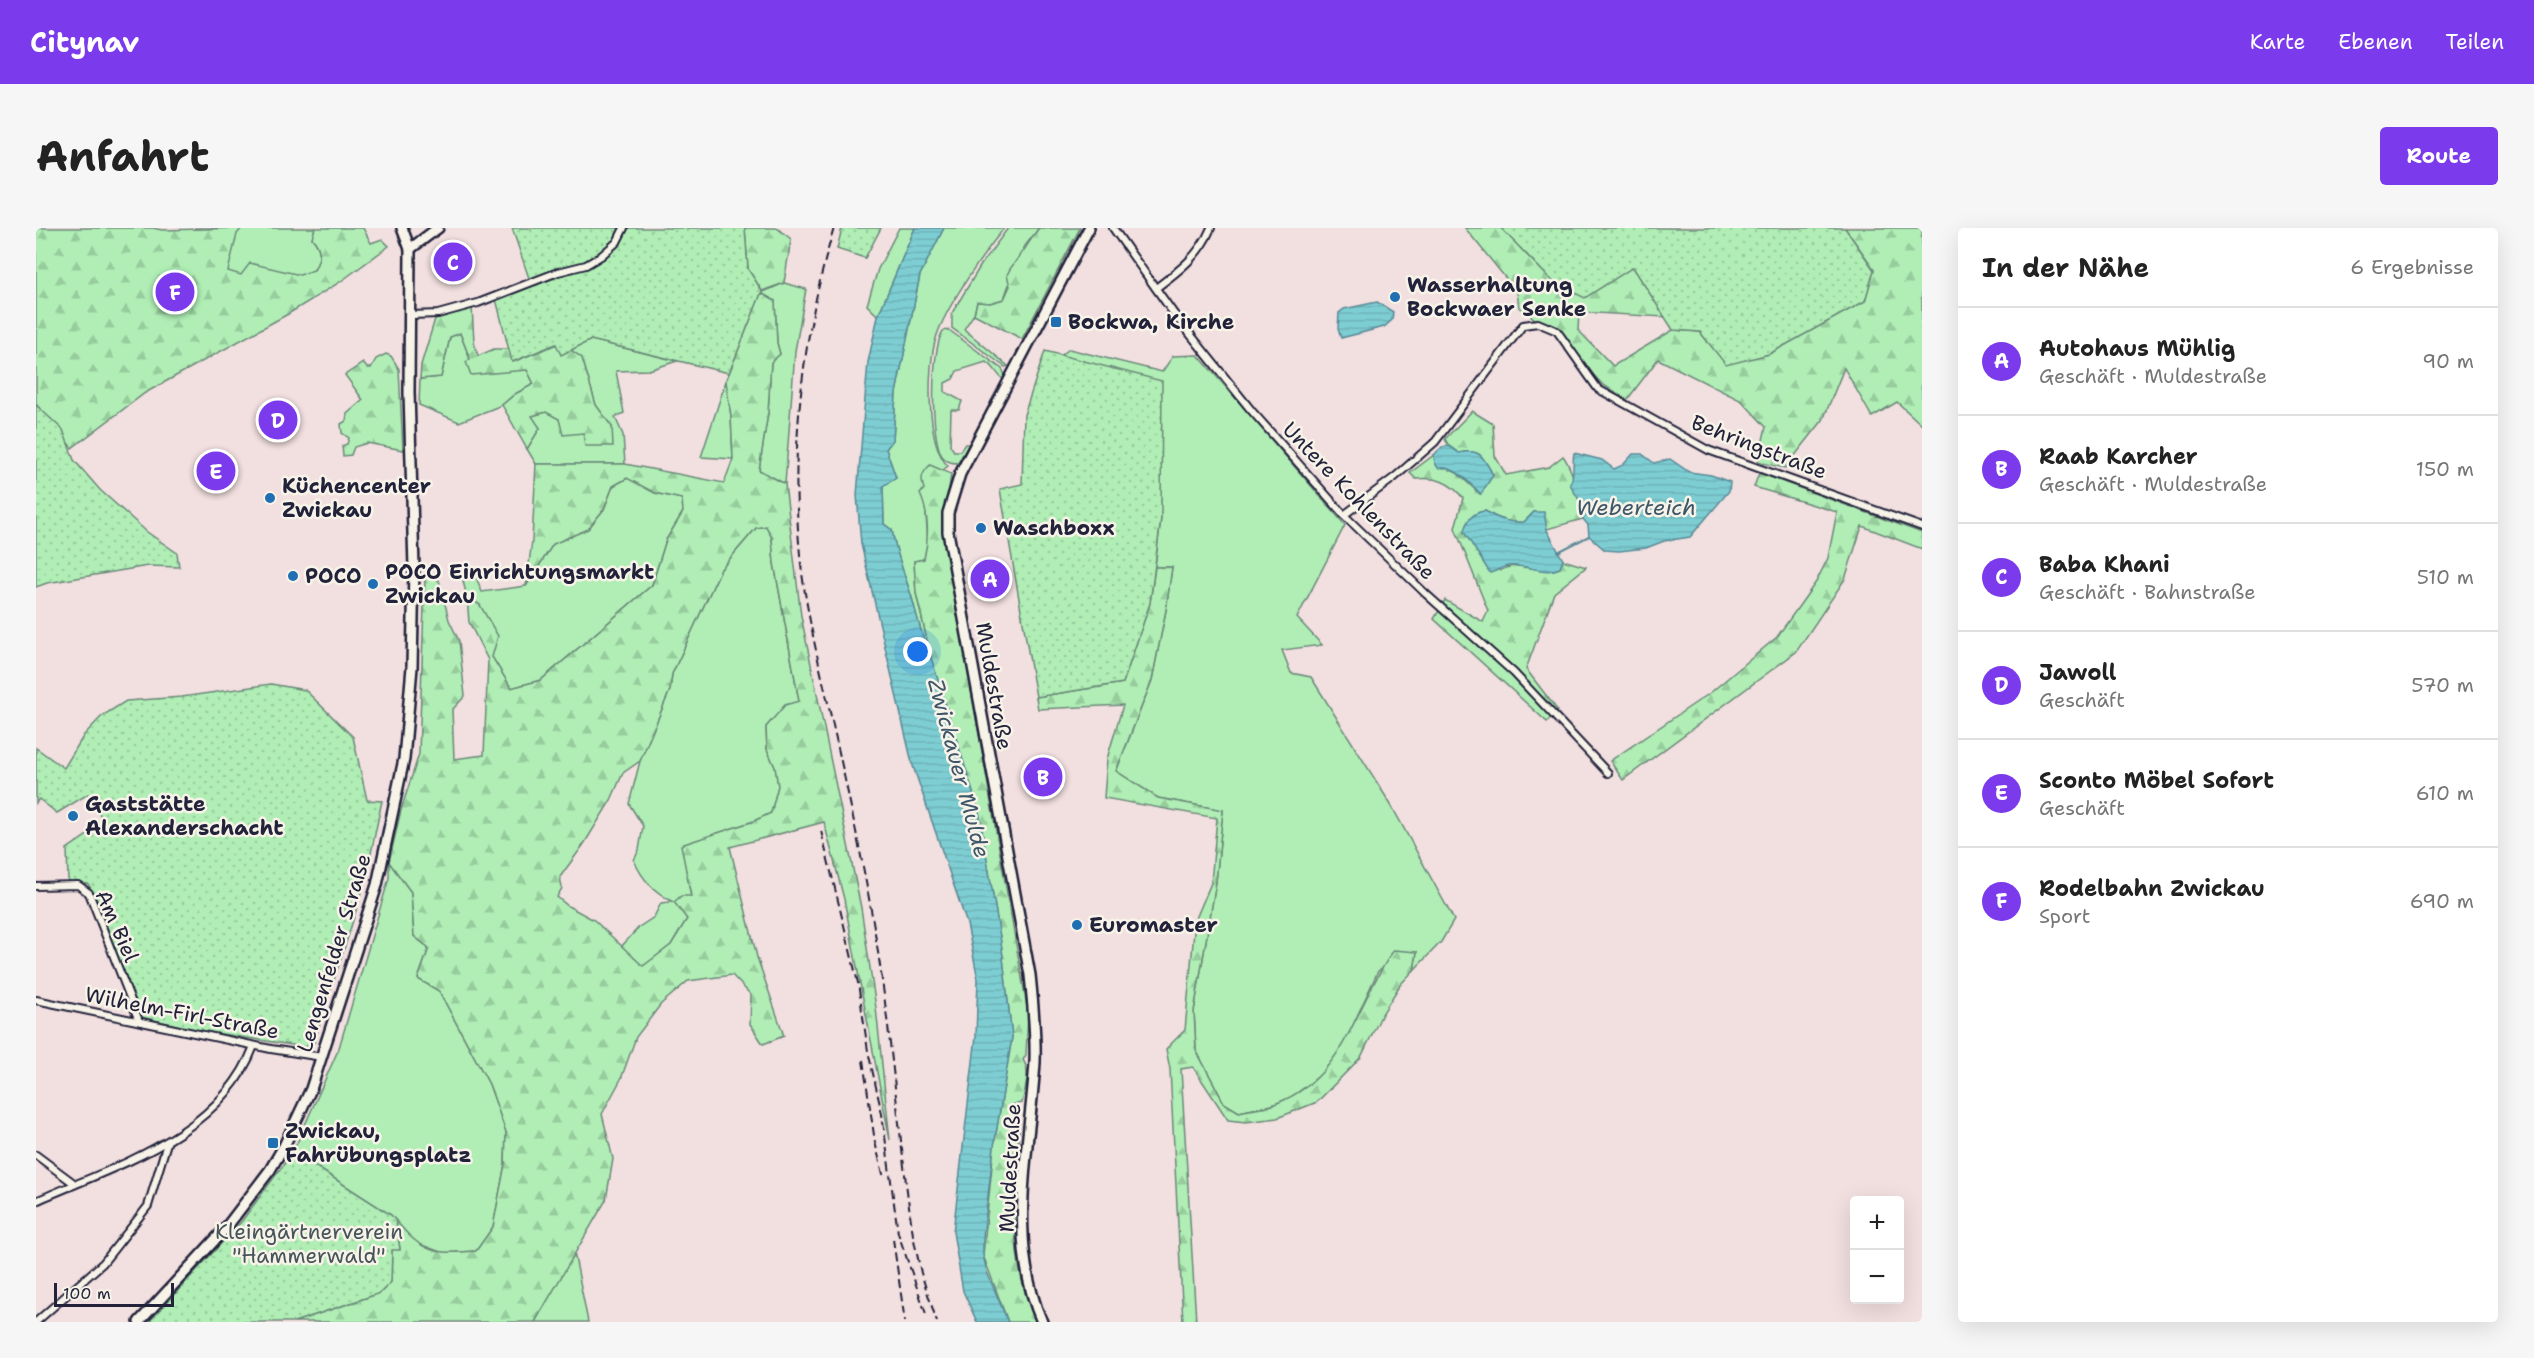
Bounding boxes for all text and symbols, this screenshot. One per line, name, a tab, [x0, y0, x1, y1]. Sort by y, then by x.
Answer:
text: Citynav	[30, 23, 139, 61]
text: Karte	[2250, 28, 2305, 56]
text: Ebenen	[2338, 28, 2413, 56]
text: Teilen	[2446, 28, 2504, 56]
button: Route	[2380, 127, 2498, 185]
text: Anfahrt	[36, 128, 209, 184]
pin: C	[434, 240, 472, 285]
text: In der Nähe	[1982, 250, 2149, 285]
text: 6 Ergebnisse	[2350, 254, 2474, 280]
pin: F	[156, 270, 194, 314]
place label: Wasserhaltung Bockwaer Senke	[1407, 271, 1586, 323]
marker: Wasserhaltung Bockwaer Senke	[1388, 290, 1402, 304]
place label: Bockwa, Kirche	[1068, 308, 1234, 336]
marker: Bockwa, Kirche	[1049, 315, 1063, 329]
text: Autohaus Mühlig	[2039, 334, 2235, 363]
text: A	[1994, 348, 2009, 374]
text: 90 m	[2422, 348, 2474, 374]
text: Geschäft · Muldestraße	[2039, 363, 2267, 389]
pin: D	[258, 398, 298, 442]
street label: Behringstraße	[1687, 408, 1831, 486]
street label: Untere Kohlenstraße	[1276, 416, 1442, 586]
text: Raab Karcher	[2039, 442, 2198, 471]
pin: E	[196, 448, 236, 494]
text: B	[1995, 456, 2008, 482]
text: 150 m	[2416, 456, 2474, 482]
text: Geschäft · Muldestraße	[2039, 471, 2267, 497]
place label: Küchencenter Zwickau	[282, 472, 431, 524]
marker: Küchencenter Zwickau	[263, 491, 277, 505]
water label: Weberteich	[1576, 493, 1696, 522]
place label: Waschboxx	[993, 514, 1114, 542]
marker: Waschboxx	[974, 521, 988, 535]
text: Baba Khani	[2039, 550, 2170, 579]
pin: A	[970, 556, 1010, 602]
place label: POCO Einrichtungsmarkt Zwickau	[385, 558, 654, 610]
place label: POCO	[305, 562, 362, 590]
text: C	[1995, 564, 2008, 590]
text: 510 m	[2417, 564, 2474, 590]
marker: POCO	[286, 569, 300, 583]
marker: POCO Einrichtungsmarkt Zwickau	[366, 577, 380, 591]
text: Geschäft · Bahnstraße	[2039, 579, 2255, 605]
street label: Muldestraße	[969, 620, 1019, 752]
your location	[903, 637, 932, 666]
text: Jawoll	[2039, 658, 2117, 687]
text: D	[1994, 672, 2009, 698]
text: 570 m	[2411, 672, 2474, 698]
water label: Zwickauer Mulde	[921, 675, 997, 861]
text: Geschäft	[2039, 687, 2125, 713]
pin: B	[1024, 754, 1062, 800]
text: Sconto Möbel Sofort	[2039, 766, 2274, 795]
text: E	[1995, 780, 2008, 806]
text: 610 m	[2416, 780, 2474, 806]
place label: Gaststätte Alexanderschacht	[85, 790, 283, 842]
text: Geschäft	[2039, 795, 2125, 821]
marker: Gaststätte Alexanderschacht	[66, 809, 80, 823]
street label: Lengenfelder Straße	[290, 850, 378, 1056]
text: Rodelbahn Zwickau	[2039, 874, 2265, 903]
street label: Am Biel	[89, 885, 146, 967]
text: F	[1996, 888, 2007, 914]
text: 690 m	[2410, 888, 2474, 914]
text: Sport	[2039, 903, 2090, 929]
place label: Euromaster	[1089, 911, 1218, 939]
marker: Euromaster	[1070, 918, 1084, 932]
street label: Wilhelm-Firl-Straße	[83, 980, 281, 1046]
street label: Muldestraße	[993, 1103, 1027, 1233]
place label: Zwickau, Fahrübungsplatz	[285, 1117, 472, 1169]
marker: Zwickau, Fahrübungsplatz	[266, 1136, 280, 1150]
map controls	[1850, 1196, 1904, 1304]
button: +	[1850, 1196, 1904, 1250]
park label: Kleingärtnerverein "Hammerwald"	[215, 1218, 403, 1270]
button: −	[1850, 1250, 1904, 1304]
scale bar	[54, 1280, 174, 1308]
text: 100 m	[63, 1283, 111, 1304]

